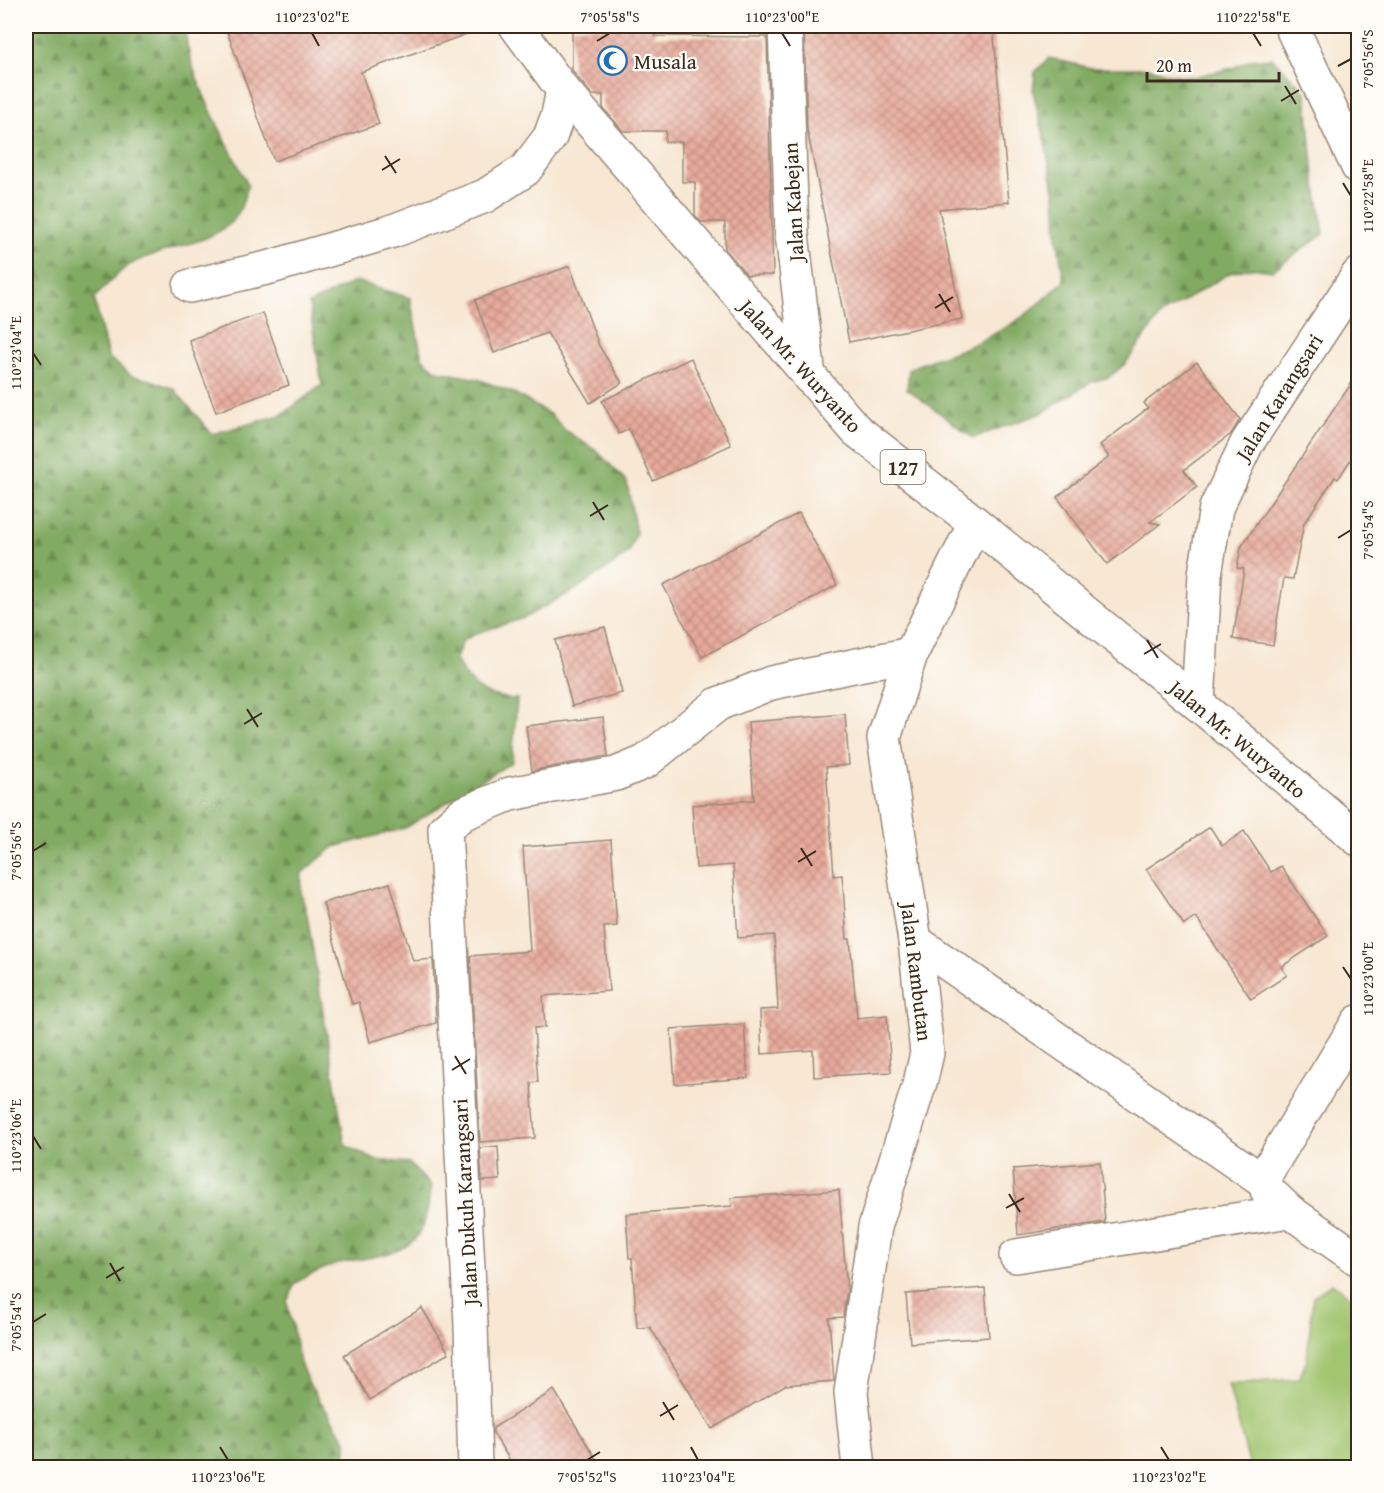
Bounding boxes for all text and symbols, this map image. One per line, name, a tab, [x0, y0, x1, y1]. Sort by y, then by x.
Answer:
text: 110°23'02"E	[275, 6, 349, 27]
text: 7°05'58"S	[580, 6, 640, 27]
text: 110°23'00"E	[745, 6, 819, 27]
text: 110°22'58"E	[1216, 6, 1290, 27]
text: 7°05'56"S	[1357, 29, 1378, 89]
mosque icon: Musala	[597, 45, 629, 77]
scale bar	[1147, 45, 1279, 83]
place label: Musala	[634, 46, 697, 77]
text: 20 m	[1156, 52, 1192, 79]
street label: Jalan Kabejan	[774, 141, 812, 265]
text: 110°22'58"E	[1357, 159, 1378, 233]
street label: Jalan Mr. Wuryanto	[730, 290, 870, 440]
text: 110°23'04"E	[5, 316, 26, 390]
street label: Jalan Karangsari	[1226, 327, 1331, 469]
road number: 127	[880, 450, 926, 484]
text: 7°05'54"S	[1357, 500, 1378, 560]
street label: Jalan Mr. Wuryanto	[1160, 670, 1313, 806]
text: 7°05'56"S	[5, 821, 26, 881]
street label: Jalan Rambutan	[893, 898, 941, 1043]
text: 110°23'00"E	[1357, 942, 1378, 1016]
street label: Jalan Dukuh Karangsari	[444, 1098, 486, 1309]
text: 110°23'06"E	[5, 1099, 26, 1173]
text: 7°05'54"S	[5, 1292, 26, 1352]
text: 110°23'06"E	[191, 1466, 265, 1487]
text: 7°05'52"S	[557, 1466, 617, 1487]
text: 110°23'04"E	[661, 1466, 735, 1487]
text: 110°23'02"E	[1132, 1466, 1206, 1487]

